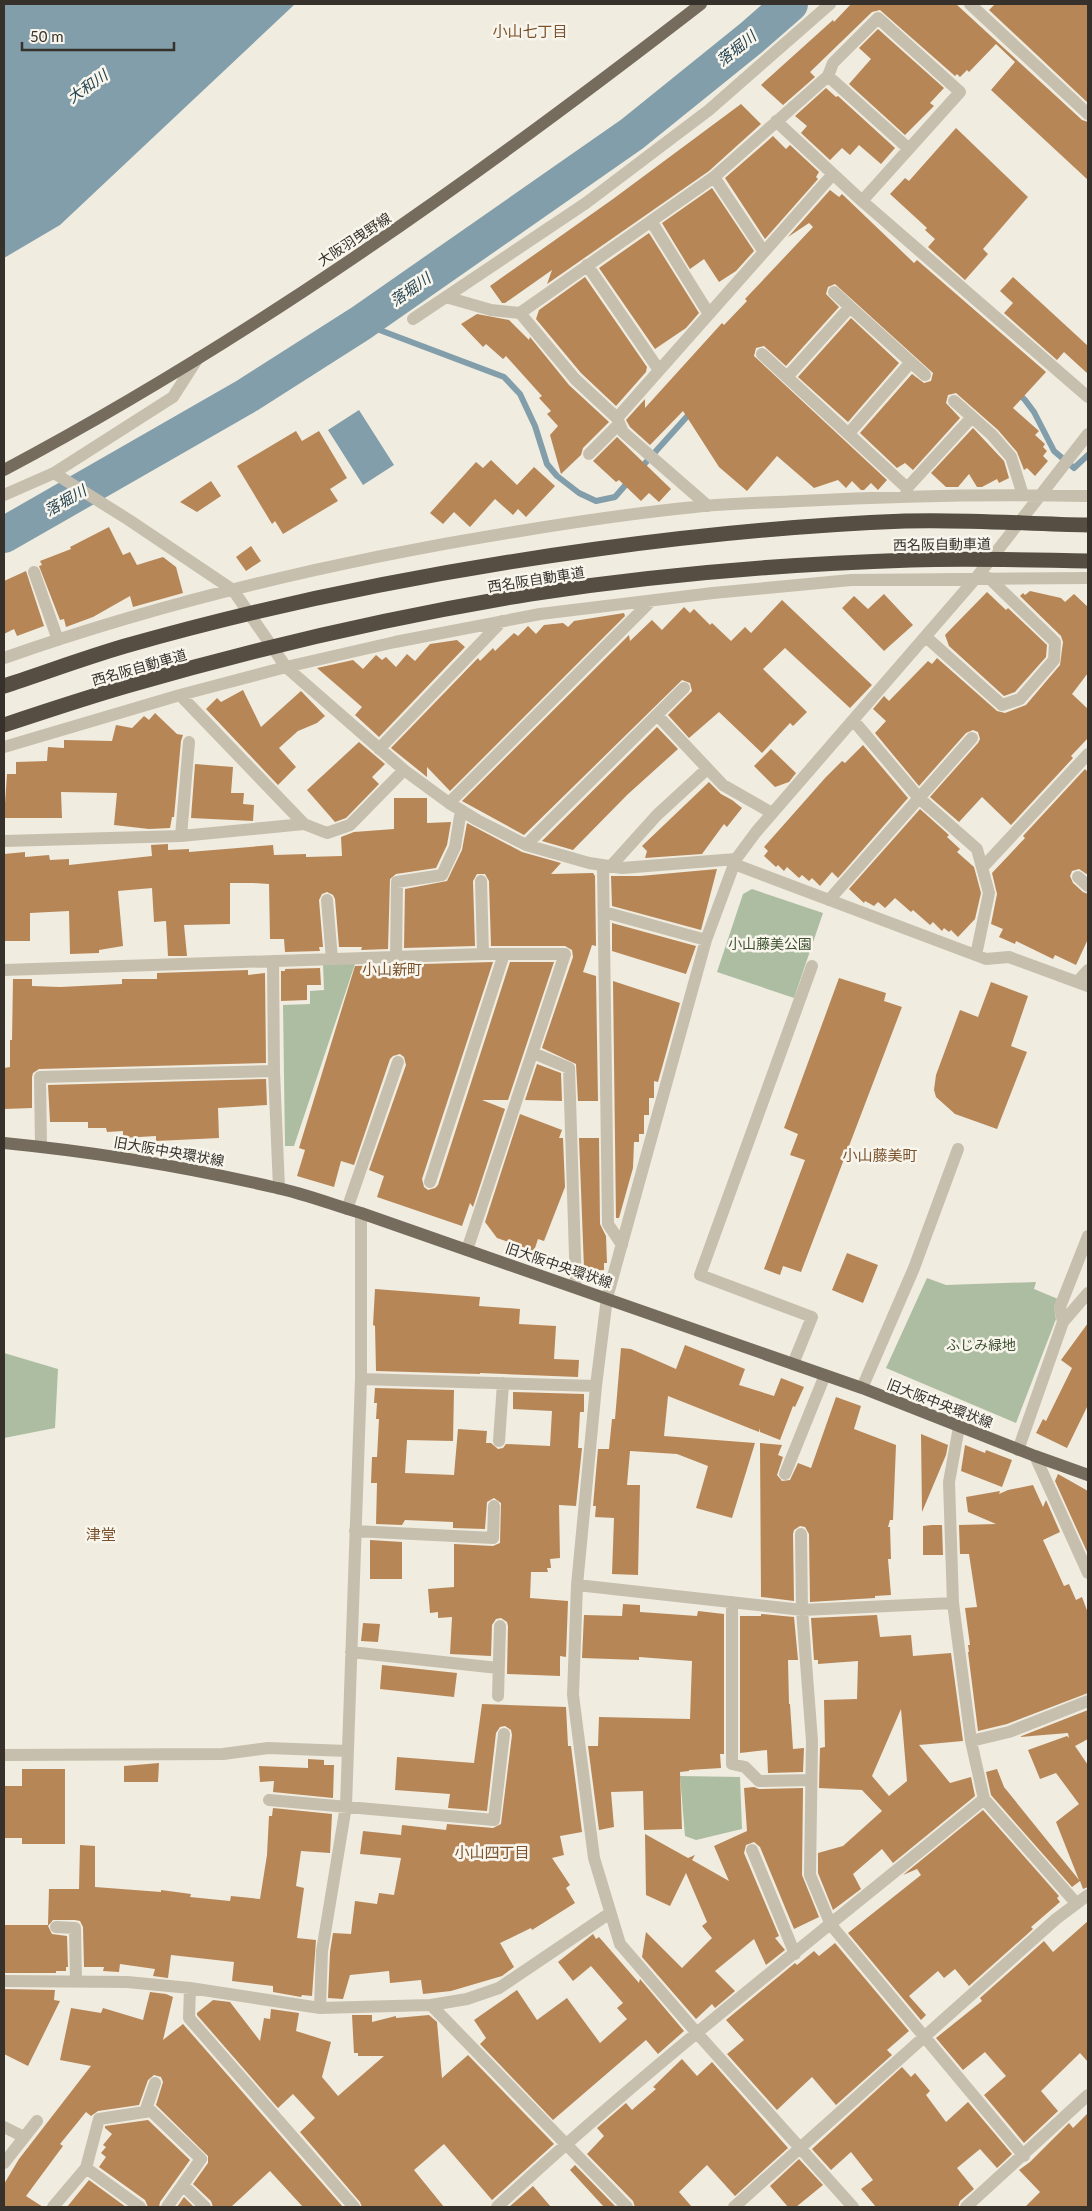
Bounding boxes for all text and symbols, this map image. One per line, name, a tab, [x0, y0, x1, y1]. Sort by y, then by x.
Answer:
scale bar	[22, 20, 175, 52]
district label: 小山七丁目	[492, 22, 568, 40]
water label: 落堀川	[713, 26, 761, 69]
text: 50 m	[30, 27, 64, 45]
water label: 大和川	[63, 65, 112, 106]
street label: 大阪羽曳野線	[314, 209, 394, 269]
water label: 落堀川	[386, 268, 435, 309]
water label: 落堀川	[41, 480, 91, 519]
street label: 西名阪自動車道	[893, 535, 991, 553]
street label: 西名阪自動車道	[486, 563, 586, 595]
street label: 西名阪自動車道	[90, 645, 188, 689]
park label: 小山藤美公園	[728, 935, 812, 952]
district label: 小山新町	[362, 960, 422, 978]
street label: 旧大阪中央環状線	[112, 1133, 226, 1169]
district label: 小山藤美町	[842, 1146, 918, 1164]
street label: 旧大阪中央環状線	[503, 1239, 615, 1291]
park label: ふじみ緑地	[946, 1336, 1016, 1353]
street label: 旧大阪中央環状線	[885, 1375, 995, 1431]
district label: 津堂	[86, 1525, 116, 1543]
district label: 小山四丁目	[454, 1843, 530, 1861]

